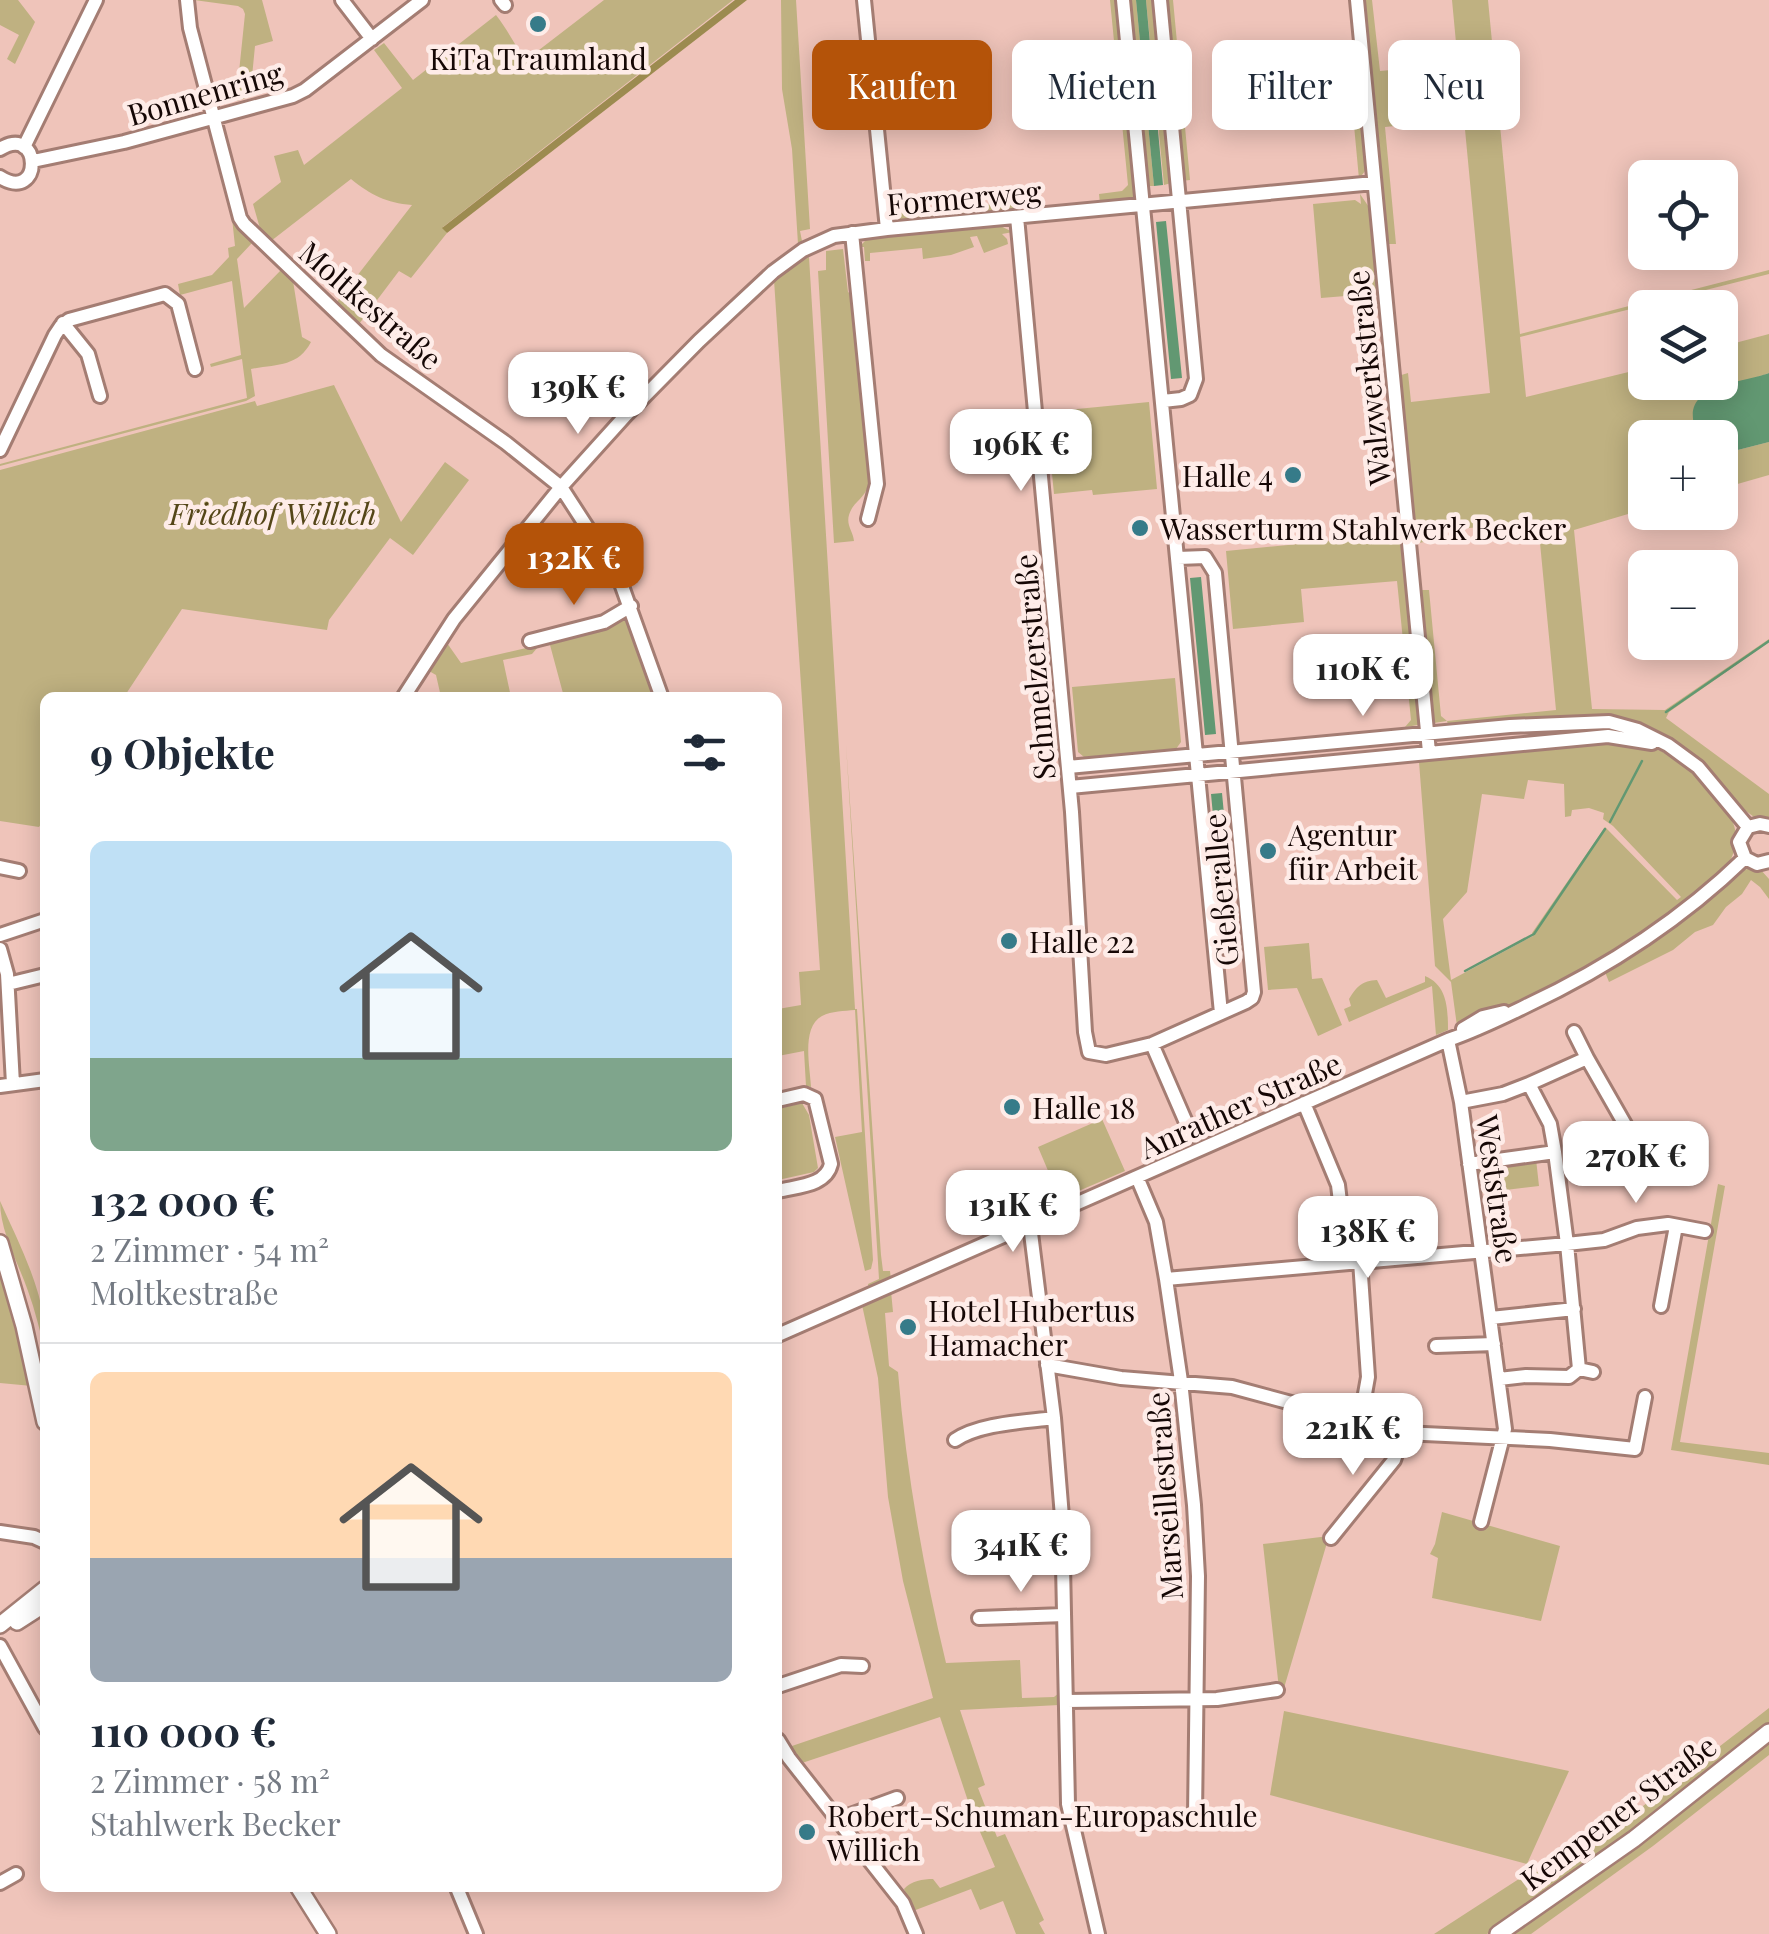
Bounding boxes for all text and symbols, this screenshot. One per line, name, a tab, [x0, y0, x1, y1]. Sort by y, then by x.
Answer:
marker: KiTa Traumland	[527, 13, 549, 35]
place label: KiTa Traumland	[429, 38, 647, 78]
chip: Kaufen	[812, 40, 992, 130]
chip: Mieten	[1012, 40, 1192, 130]
chip: Filter	[1212, 40, 1368, 130]
chip: Neu	[1388, 40, 1520, 130]
street label: Bonnenring	[123, 52, 287, 134]
map controls	[1628, 160, 1738, 660]
button: locate	[1628, 160, 1738, 270]
street label: Formerweg	[885, 170, 1043, 224]
street label: Moltkestraße	[291, 232, 451, 378]
street label: Walzwerkstraße	[1337, 269, 1399, 488]
button: layers	[1628, 290, 1738, 400]
pin: 139K €	[497, 352, 659, 437]
text: 139K €	[530, 363, 626, 406]
pin: 196K €	[940, 409, 1102, 494]
text: 196K €	[972, 420, 1070, 463]
button: +	[1628, 420, 1738, 530]
place label: Halle 4	[1182, 455, 1273, 495]
marker: Halle 4	[1282, 464, 1304, 486]
park label: Friedhof Willich	[167, 493, 377, 533]
place label: Wasserturm Stahlwerk Becker	[1159, 508, 1566, 548]
marker: Wasserturm Stahlwerk Becker	[1129, 517, 1151, 539]
pin: 132K €	[493, 523, 655, 608]
text: 132K €	[527, 534, 621, 577]
button: −	[1628, 550, 1738, 660]
street label: Schmelzerstraße	[1004, 552, 1064, 782]
pin: 110K €	[1282, 634, 1444, 719]
text: 110K €	[1315, 645, 1411, 688]
text: 9 Objekte	[90, 724, 275, 780]
icon: filters	[677, 725, 732, 780]
street label: Gießerallee	[1193, 812, 1247, 968]
place label: Agentur für Arbeit	[1287, 814, 1418, 888]
marker: Agentur für Arbeit	[1257, 840, 1279, 862]
icon: home	[321, 906, 501, 1086]
place label: Halle 22	[1029, 921, 1135, 961]
marker: Halle 22	[998, 930, 1020, 952]
street label: Anrather Straße	[1132, 1043, 1347, 1168]
place label: Halle 18	[1032, 1087, 1136, 1127]
marker: Halle 18	[1001, 1096, 1023, 1118]
street label: Weststraße	[1468, 1111, 1528, 1266]
pin: 270K €	[1555, 1121, 1717, 1206]
text: 270K €	[1585, 1132, 1687, 1175]
pin: 131K €	[932, 1170, 1094, 1255]
text: 132 000 €	[90, 1171, 276, 1227]
text: 131K €	[968, 1181, 1058, 1224]
pin: 138K €	[1287, 1196, 1449, 1281]
text: 138K €	[1320, 1207, 1416, 1250]
text: 2 Zimmer · 54 m²	[90, 1227, 329, 1270]
text: Moltkestraße	[90, 1270, 279, 1313]
place label: Hotel Hubertus Hamacher	[928, 1290, 1135, 1364]
marker: Hotel Hubertus Hamacher	[897, 1316, 919, 1338]
street label: Marseillestraße	[1137, 1390, 1191, 1602]
pin: 221K €	[1272, 1393, 1434, 1478]
text: 221K €	[1305, 1404, 1401, 1447]
icon: home	[321, 1437, 501, 1617]
pin: 341K €	[940, 1510, 1102, 1595]
text: 341K €	[973, 1521, 1069, 1564]
text: 110 000 €	[90, 1702, 277, 1758]
street label: Kempener Straße	[1512, 1725, 1724, 1899]
text: 2 Zimmer · 58 m²	[90, 1758, 330, 1801]
place label: Robert-Schuman-Europaschule Willich	[826, 1795, 1258, 1869]
text: Stahlwerk Becker	[90, 1801, 341, 1844]
marker: Robert-Schuman-Europaschule Willich	[796, 1821, 818, 1843]

